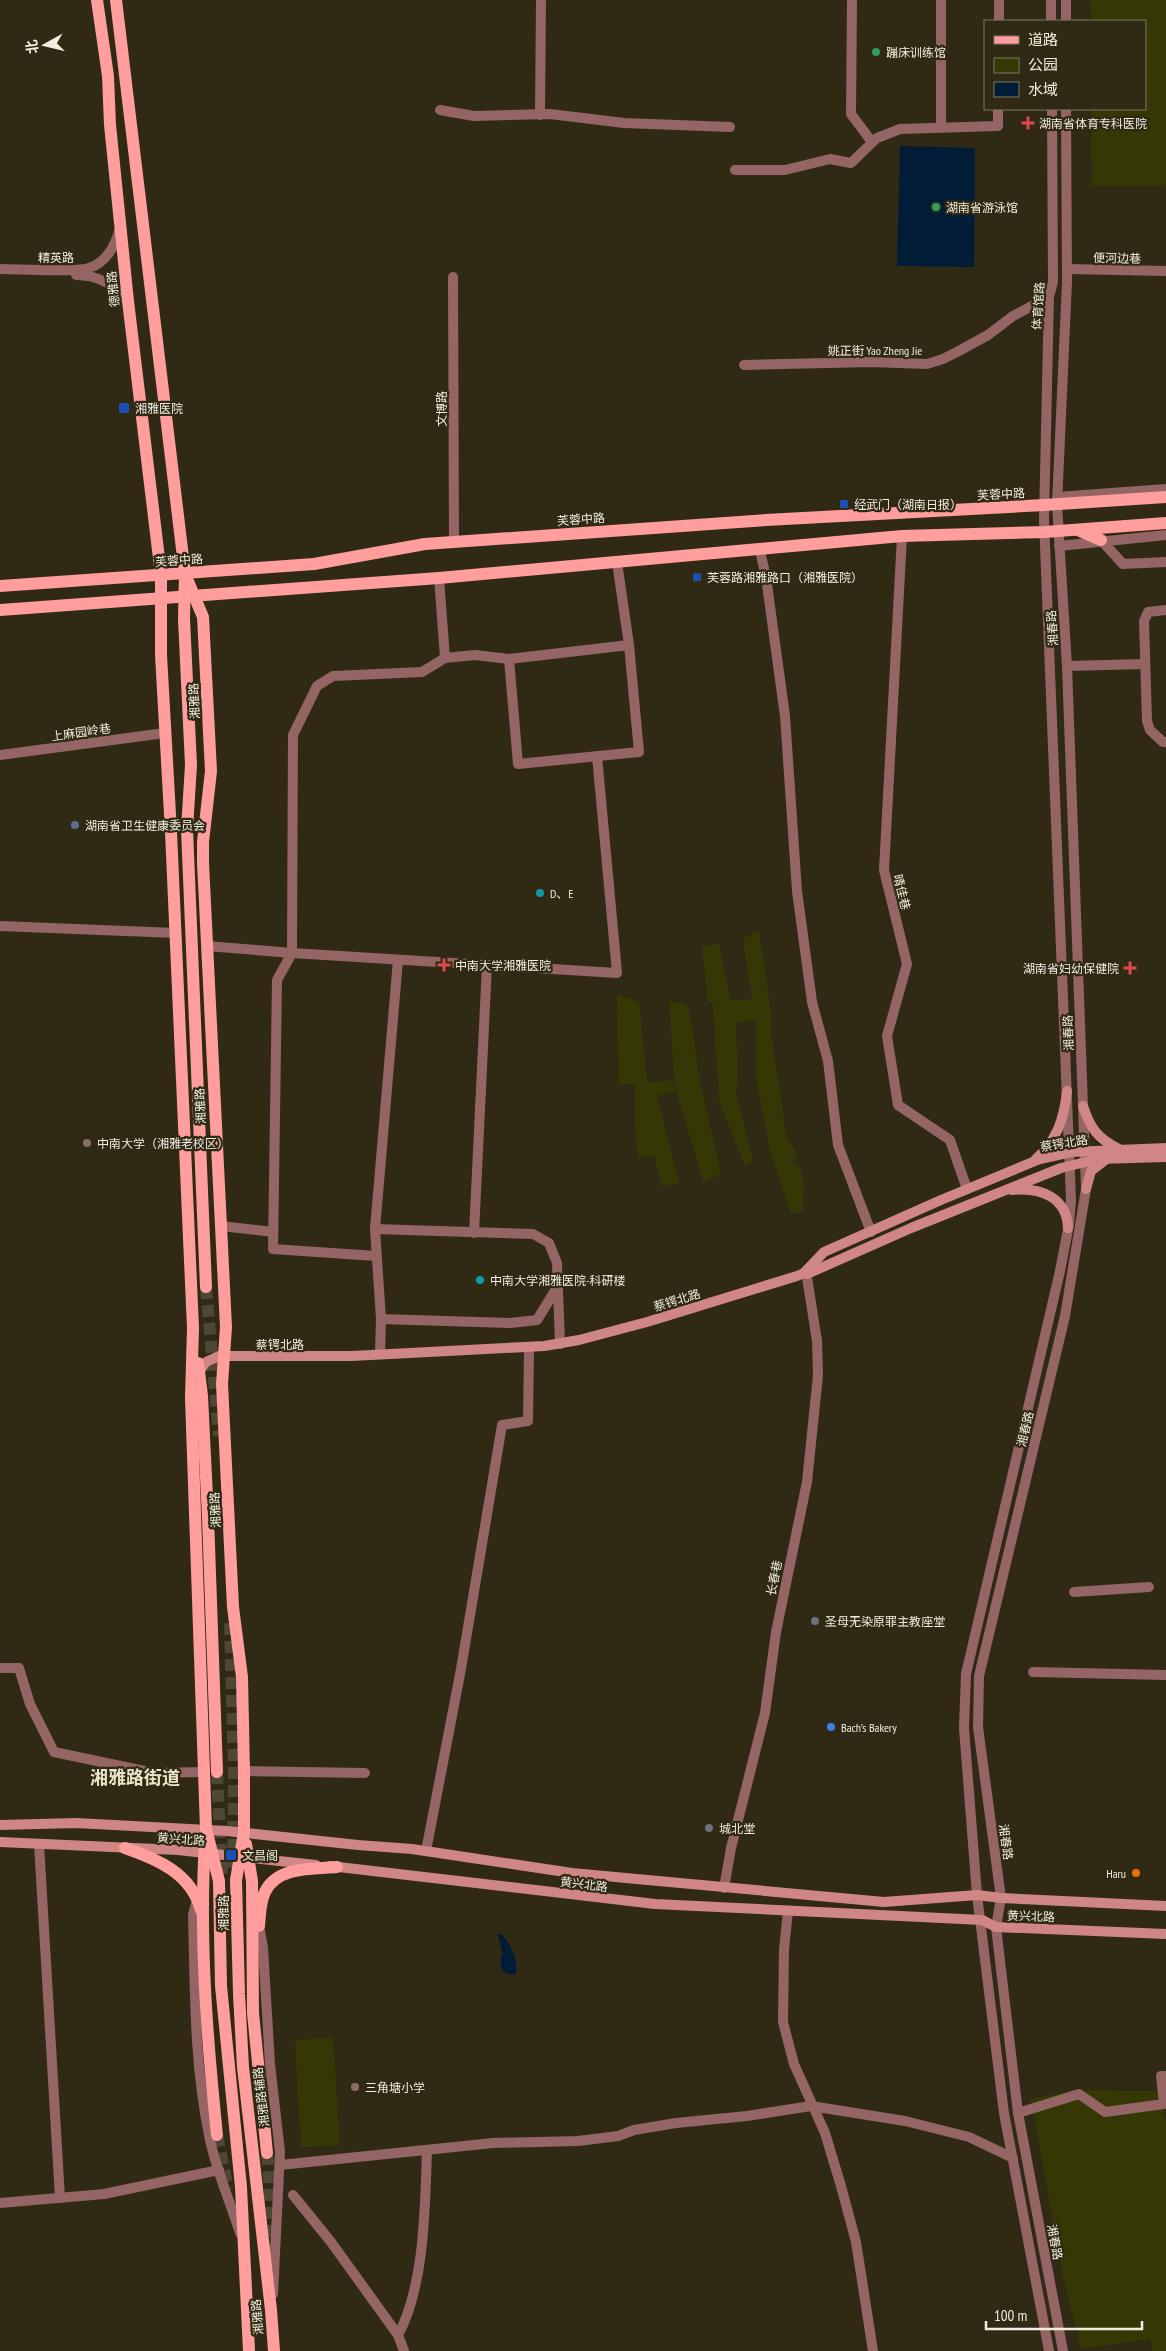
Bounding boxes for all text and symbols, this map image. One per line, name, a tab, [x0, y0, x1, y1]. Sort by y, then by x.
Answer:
north arrow	[20, 20, 70, 70]
legend	[984, 20, 1146, 110]
text: 道路	[1028, 30, 1058, 49]
text: 北	[22, 39, 42, 55]
place label: 蹦床训练馆	[886, 45, 946, 60]
marker: 蹦床训练馆	[870, 46, 882, 58]
text: 公园	[1028, 55, 1058, 74]
text: 水域	[1028, 80, 1058, 99]
marker: 湖南省体育专科医院	[1021, 116, 1035, 130]
place label: 湖南省体育专科医院	[1039, 116, 1147, 131]
place label: 湖南省游泳馆	[946, 200, 1018, 215]
marker: 湖南省游泳馆	[930, 201, 942, 213]
street label: 精英路	[38, 250, 74, 265]
street label: 便河边巷	[1093, 250, 1141, 266]
street label: 德雅路	[104, 270, 122, 308]
street label: 体育馆路	[1029, 282, 1047, 330]
street label: 姚正街 Yao Zheng Jie	[828, 343, 922, 358]
street label: 文博路	[434, 391, 449, 427]
marker: 湘雅医院	[117, 401, 131, 415]
place label: 湘雅医院	[135, 401, 183, 416]
street label: 芙蓉中路	[977, 485, 1025, 503]
place label: 经武门（湖南日报）	[854, 497, 962, 512]
marker: 经武门（湖南日报）	[838, 498, 850, 510]
street label: 芙蓉中路	[557, 510, 605, 528]
street label: 芙蓉中路	[155, 551, 203, 569]
place label: 芙蓉路湘雅路口（湘雅医院）	[707, 570, 863, 585]
marker: 芙蓉路湘雅路口（湘雅医院）	[691, 571, 703, 583]
street label: 湘春路	[1043, 610, 1061, 646]
street label: 湘雅路	[186, 683, 202, 719]
street label: 上麻园岭巷	[50, 720, 112, 744]
place label: 湖南省卫生健康委员会	[85, 818, 205, 833]
marker: 湖南省卫生健康委员会	[69, 819, 81, 831]
street label: 晴佳巷	[890, 873, 914, 911]
place label: D、E	[550, 886, 573, 901]
marker: D、E	[534, 887, 546, 899]
marker: 中南大学湘雅医院	[437, 958, 451, 972]
place label: 中南大学湘雅医院	[455, 958, 551, 973]
place label: 湖南省妇幼保健院	[1023, 961, 1119, 976]
marker: 湖南省妇幼保健院	[1123, 961, 1137, 975]
street label: 湘春路	[1060, 1015, 1076, 1051]
street label: 湘雅路	[192, 1088, 208, 1124]
street label: 蔡锷北路	[1039, 1132, 1089, 1154]
place label: 中南大学（湘雅老校区）	[97, 1136, 229, 1151]
marker: 中南大学（湘雅老校区）	[81, 1137, 93, 1149]
place label: 中南大学湘雅医院-科研楼	[490, 1273, 626, 1288]
marker: 中南大学湘雅医院-科研楼	[474, 1274, 486, 1286]
street label: 蔡锷北路	[652, 1286, 702, 1314]
street label: 蔡锷北路	[256, 1337, 304, 1352]
street label: 湘春路	[1014, 1410, 1036, 1448]
street label: 湘雅路	[207, 1492, 223, 1528]
street label: 长春巷	[763, 1559, 785, 1597]
place label: 圣母无染原罪主教座堂	[825, 1614, 945, 1629]
marker: 圣母无染原罪主教座堂	[809, 1615, 821, 1627]
place label: Bach’s Bakery	[841, 1720, 897, 1735]
marker: Bach’s Bakery	[825, 1721, 837, 1733]
district label: 湘雅路街道	[90, 1766, 180, 1789]
place label: 城北堂	[719, 1821, 755, 1836]
marker: 城北堂	[703, 1822, 715, 1834]
street label: 湘春路	[996, 1823, 1016, 1861]
street label: 黄兴北路	[157, 1830, 205, 1848]
marker: 文昌阁	[224, 1848, 238, 1862]
place label: 文昌阁	[242, 1848, 278, 1863]
place label: Haru	[1106, 1866, 1126, 1881]
marker: Haru	[1130, 1867, 1142, 1879]
street label: 黄兴北路	[559, 1874, 609, 1894]
street label: 湘雅路	[216, 1895, 231, 1931]
street label: 黄兴北路	[1007, 1908, 1055, 1924]
street label: 湘雅路辅路	[250, 2066, 272, 2128]
place label: 三角塘小学	[365, 2080, 425, 2095]
marker: 三角塘小学	[349, 2081, 361, 2093]
street label: 湘春路	[1044, 2223, 1066, 2261]
street label: 湘雅路	[248, 2298, 266, 2336]
scale bar	[986, 2298, 1142, 2330]
text: 100 m	[994, 2306, 1027, 2325]

